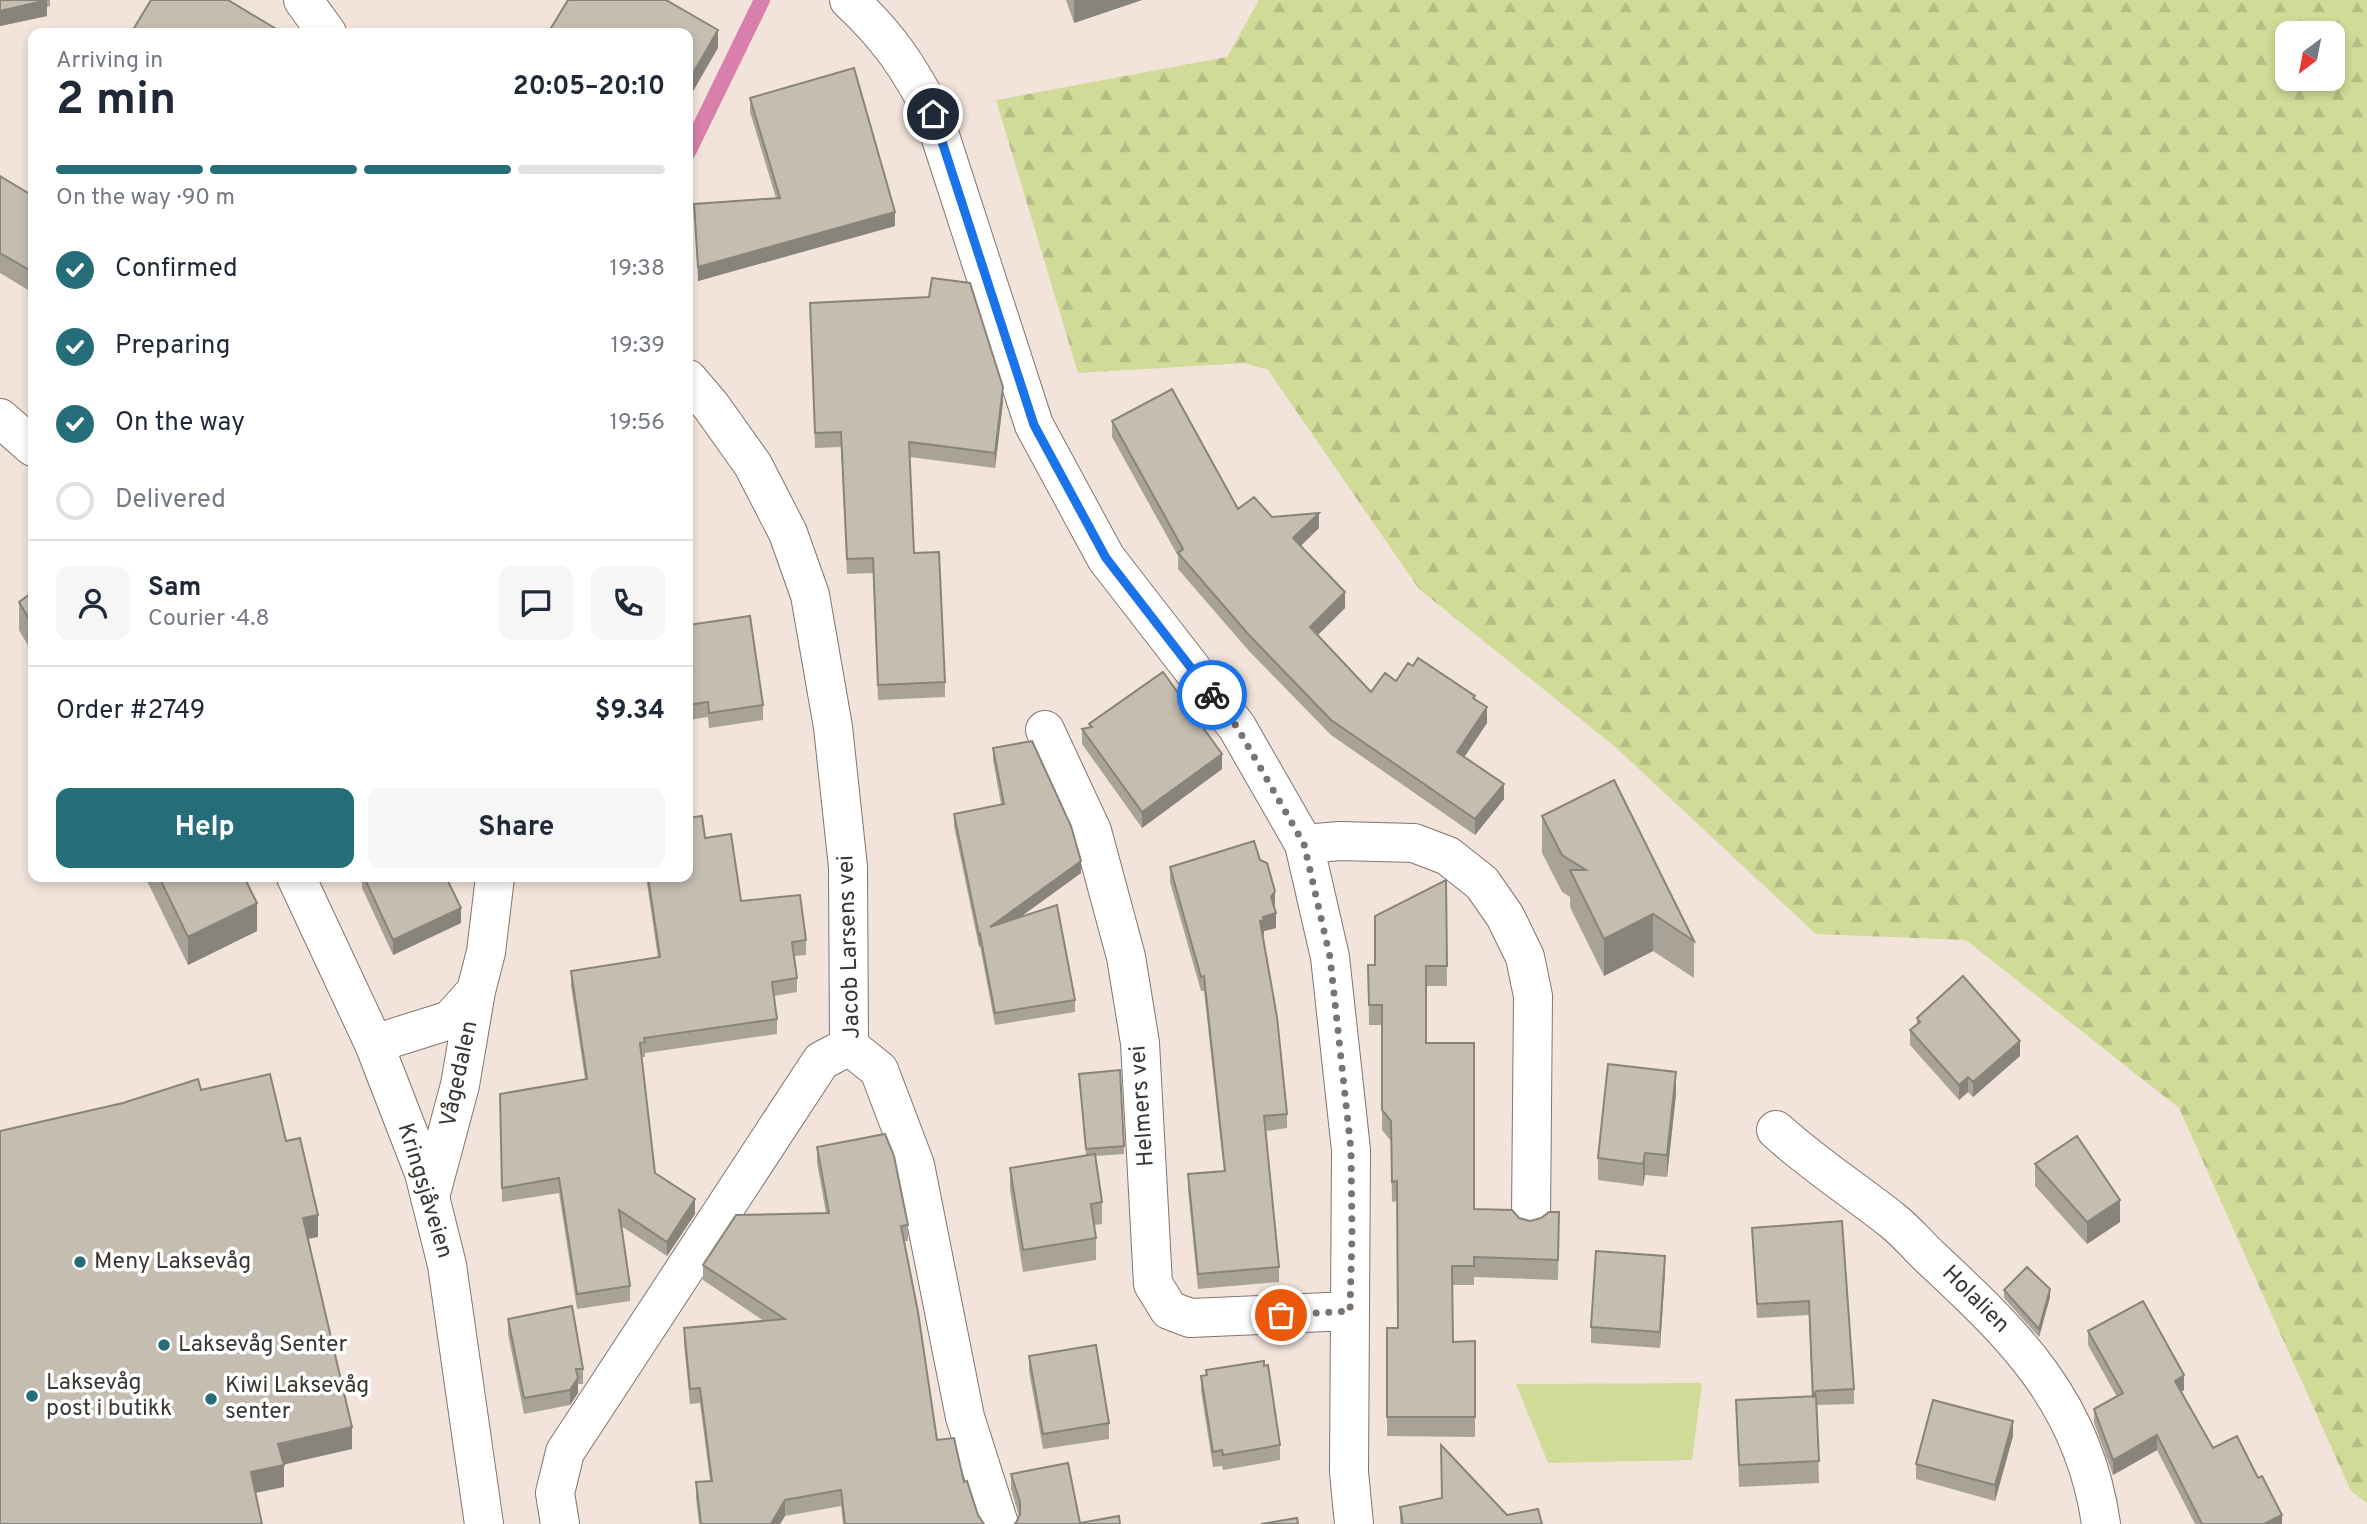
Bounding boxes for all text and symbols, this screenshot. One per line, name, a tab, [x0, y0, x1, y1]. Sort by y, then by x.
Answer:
north arrow	[2275, 21, 2345, 91]
map controls	[2275, 21, 2345, 91]
text: Arriving in	[56, 47, 163, 76]
text: 20:05–20:10	[513, 71, 665, 104]
text: 2 min	[56, 72, 176, 131]
pin	[903, 84, 963, 144]
icon: home	[914, 95, 952, 133]
text: On the way · 90 m	[56, 184, 235, 213]
icon: check	[56, 251, 94, 289]
text: Confirmed	[115, 253, 238, 286]
text: 19:38	[610, 255, 665, 284]
icon: check	[56, 328, 94, 366]
text: Preparing	[115, 330, 230, 363]
text: 19:39	[610, 332, 665, 361]
icon: check	[56, 405, 94, 443]
text: On the way	[115, 407, 245, 440]
text: 19:56	[610, 409, 665, 438]
text: Delivered	[115, 484, 226, 517]
button: person	[56, 566, 130, 640]
button: chat	[499, 566, 573, 640]
button: phone	[591, 566, 665, 640]
text: Sam	[148, 572, 201, 605]
text: Courier · 4.8	[148, 605, 269, 634]
courier	[1177, 660, 1247, 730]
icon: bike	[1193, 676, 1231, 714]
text: Order #2749	[56, 695, 205, 728]
text: $9.34	[595, 695, 665, 728]
button: Help	[56, 788, 354, 868]
button: Share	[368, 788, 665, 868]
street label: Jacob Larsens vei	[832, 855, 868, 1039]
street label: Vågedalen	[435, 1018, 485, 1130]
street label: Helmers vei	[1124, 1044, 1162, 1168]
street label: Kringsjåveien	[390, 1120, 458, 1262]
place label: Meny Laksevåg	[94, 1248, 251, 1277]
marker: Meny Laksevåg	[72, 1254, 88, 1270]
street label: Holalien	[1935, 1260, 2015, 1340]
pin	[1251, 1285, 1311, 1345]
icon: bag	[1262, 1296, 1300, 1334]
place label: Laksevåg Senter	[178, 1331, 348, 1360]
marker: Laksevåg Senter	[156, 1337, 172, 1353]
place label: Laksevåg post i butikk	[46, 1369, 172, 1424]
place label: Kiwi Laksevåg senter	[225, 1372, 369, 1427]
marker: Laksevåg post i butikk	[24, 1388, 40, 1404]
marker: Kiwi Laksevåg senter	[203, 1391, 219, 1407]

